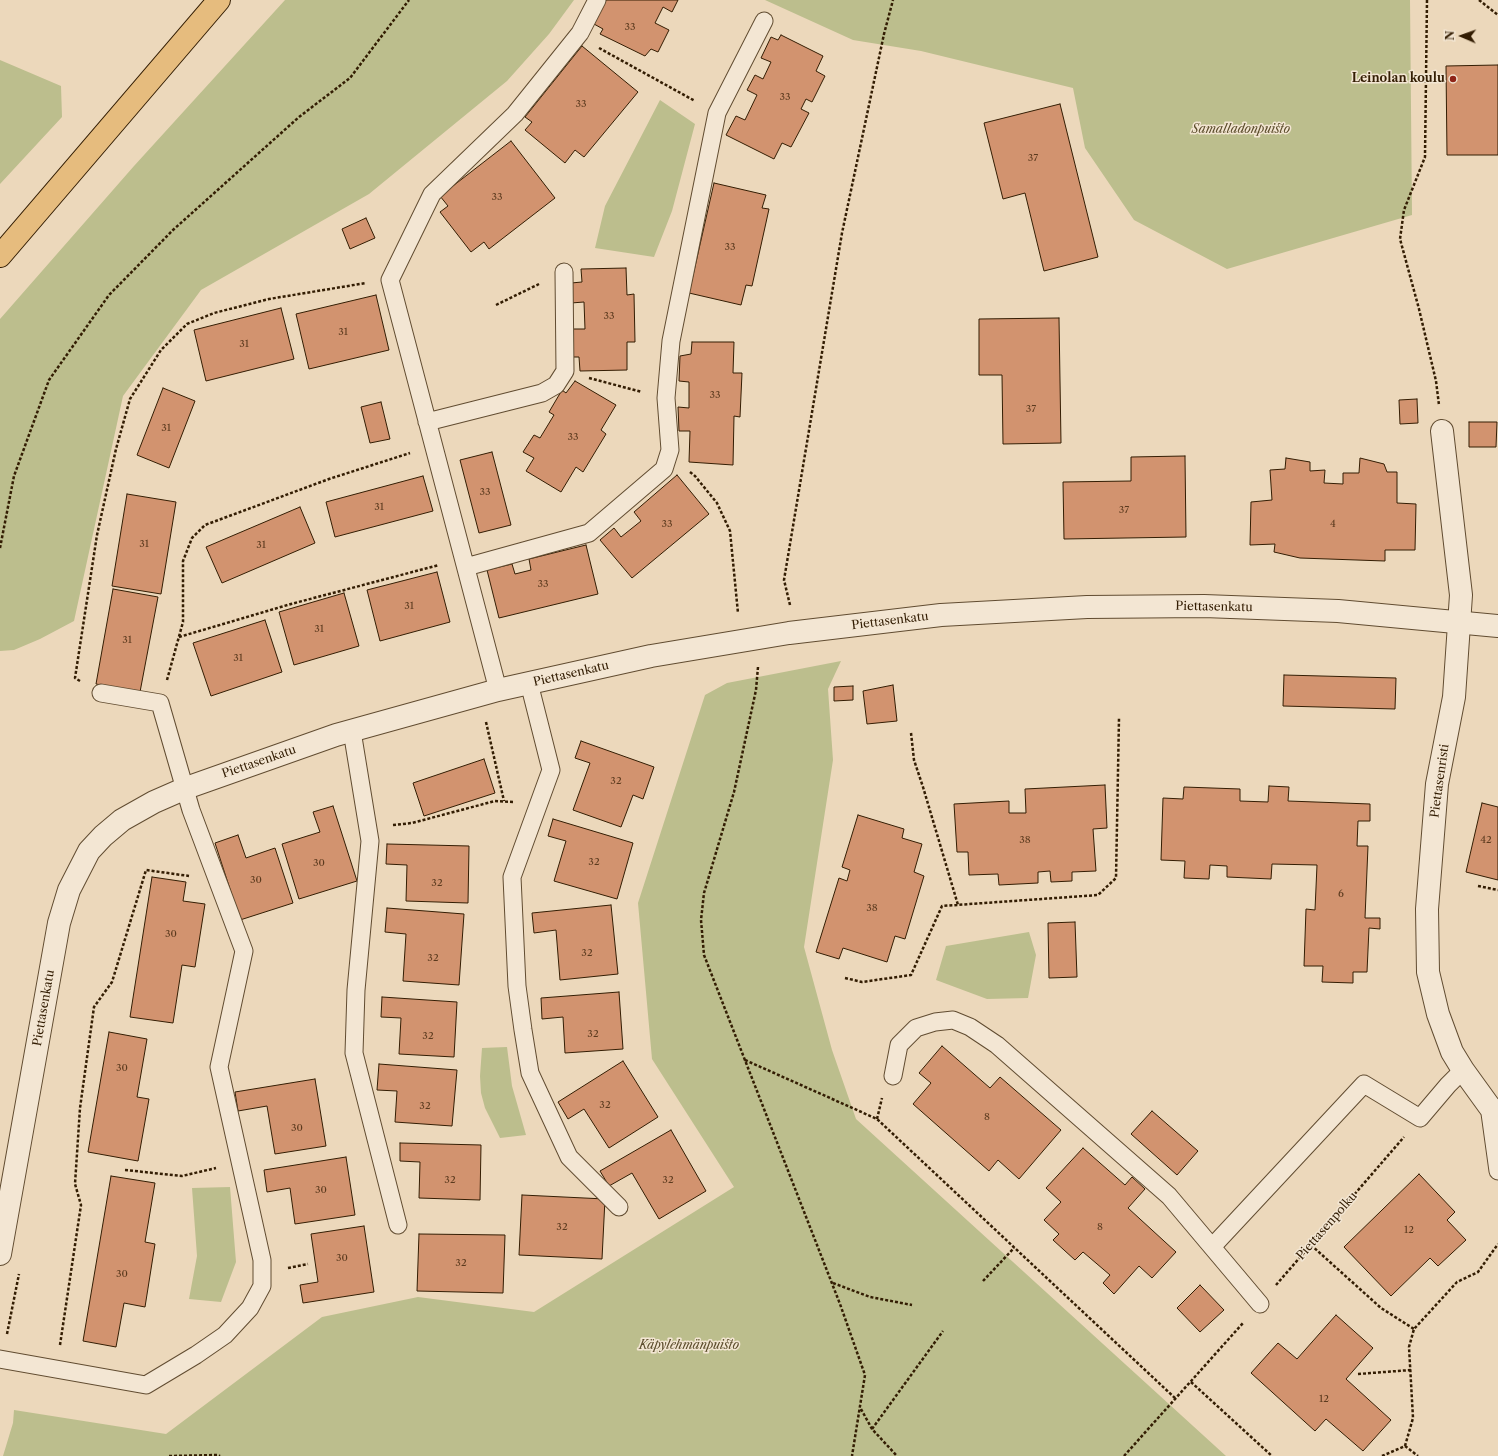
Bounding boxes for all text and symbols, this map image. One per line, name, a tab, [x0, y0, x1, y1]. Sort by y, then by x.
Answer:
north arrow	[1442, 16, 1482, 56]
house number: 33	[624, 21, 636, 33]
text: N	[1443, 31, 1457, 41]
place label: Leinolan koulu	[1352, 72, 1445, 86]
marker: Leinolan koulu	[1448, 74, 1458, 84]
house number: 33	[779, 91, 791, 103]
house number: 33	[575, 98, 587, 110]
park label: Samalladonpuisto	[1192, 123, 1290, 137]
house number: 37	[1028, 152, 1038, 164]
house number: 33	[491, 191, 503, 203]
house number: 33	[724, 241, 736, 253]
house number: 33	[603, 310, 615, 322]
house number: 31	[338, 326, 348, 338]
house number: 31	[239, 338, 249, 350]
house number: 33	[709, 389, 721, 401]
house number: 37	[1026, 403, 1036, 415]
house number: 31	[161, 422, 171, 434]
house number: 33	[567, 431, 579, 443]
house number: 33	[479, 486, 491, 498]
house number: 31	[374, 501, 384, 513]
house number: 37	[1119, 504, 1129, 516]
house number: 33	[661, 518, 673, 530]
house number: 4	[1330, 518, 1336, 530]
house number: 31	[139, 538, 149, 550]
house number: 31	[256, 539, 266, 551]
house number: 33	[537, 578, 549, 590]
street label: Piettasenkatu	[1175, 599, 1253, 615]
house number: 31	[404, 600, 414, 612]
street label: Piettasenkatu	[851, 609, 929, 633]
house number: 31	[314, 623, 324, 635]
house number: 31	[122, 634, 132, 646]
house number: 31	[233, 652, 243, 664]
street label: Piettasenkatu	[532, 658, 610, 690]
street label: Piettasenkatu	[220, 743, 298, 781]
street label: Piettasenristi	[1428, 743, 1452, 819]
house number: 32	[610, 775, 622, 787]
house number: 38	[1019, 834, 1031, 846]
house number: 42	[1480, 834, 1492, 846]
house number: 32	[588, 856, 600, 868]
house number: 30	[313, 857, 325, 869]
house number: 30	[250, 874, 262, 886]
house number: 32	[431, 877, 443, 889]
house number: 6	[1338, 888, 1344, 900]
house number: 38	[866, 902, 878, 914]
house number: 30	[165, 928, 177, 940]
house number: 32	[581, 947, 593, 959]
house number: 32	[427, 952, 439, 964]
street label: Piettasenkatu	[30, 969, 58, 1047]
house number: 32	[587, 1028, 599, 1040]
house number: 32	[422, 1030, 434, 1042]
house number: 30	[116, 1062, 128, 1074]
house number: 32	[599, 1099, 611, 1111]
house number: 32	[419, 1100, 431, 1112]
house number: 8	[984, 1111, 990, 1123]
house number: 30	[291, 1122, 303, 1134]
house number: 32	[444, 1174, 456, 1186]
house number: 32	[662, 1174, 674, 1186]
house number: 30	[315, 1184, 327, 1196]
street label: Piettasenpolku	[1294, 1189, 1360, 1263]
house number: 32	[556, 1221, 568, 1233]
house number: 8	[1097, 1221, 1103, 1233]
house number: 12	[1404, 1224, 1414, 1236]
house number: 30	[336, 1252, 348, 1264]
house number: 32	[455, 1257, 467, 1269]
house number: 30	[116, 1268, 128, 1280]
park label: Käpylehmänpuisto	[639, 1339, 739, 1353]
house number: 12	[1319, 1393, 1329, 1405]

